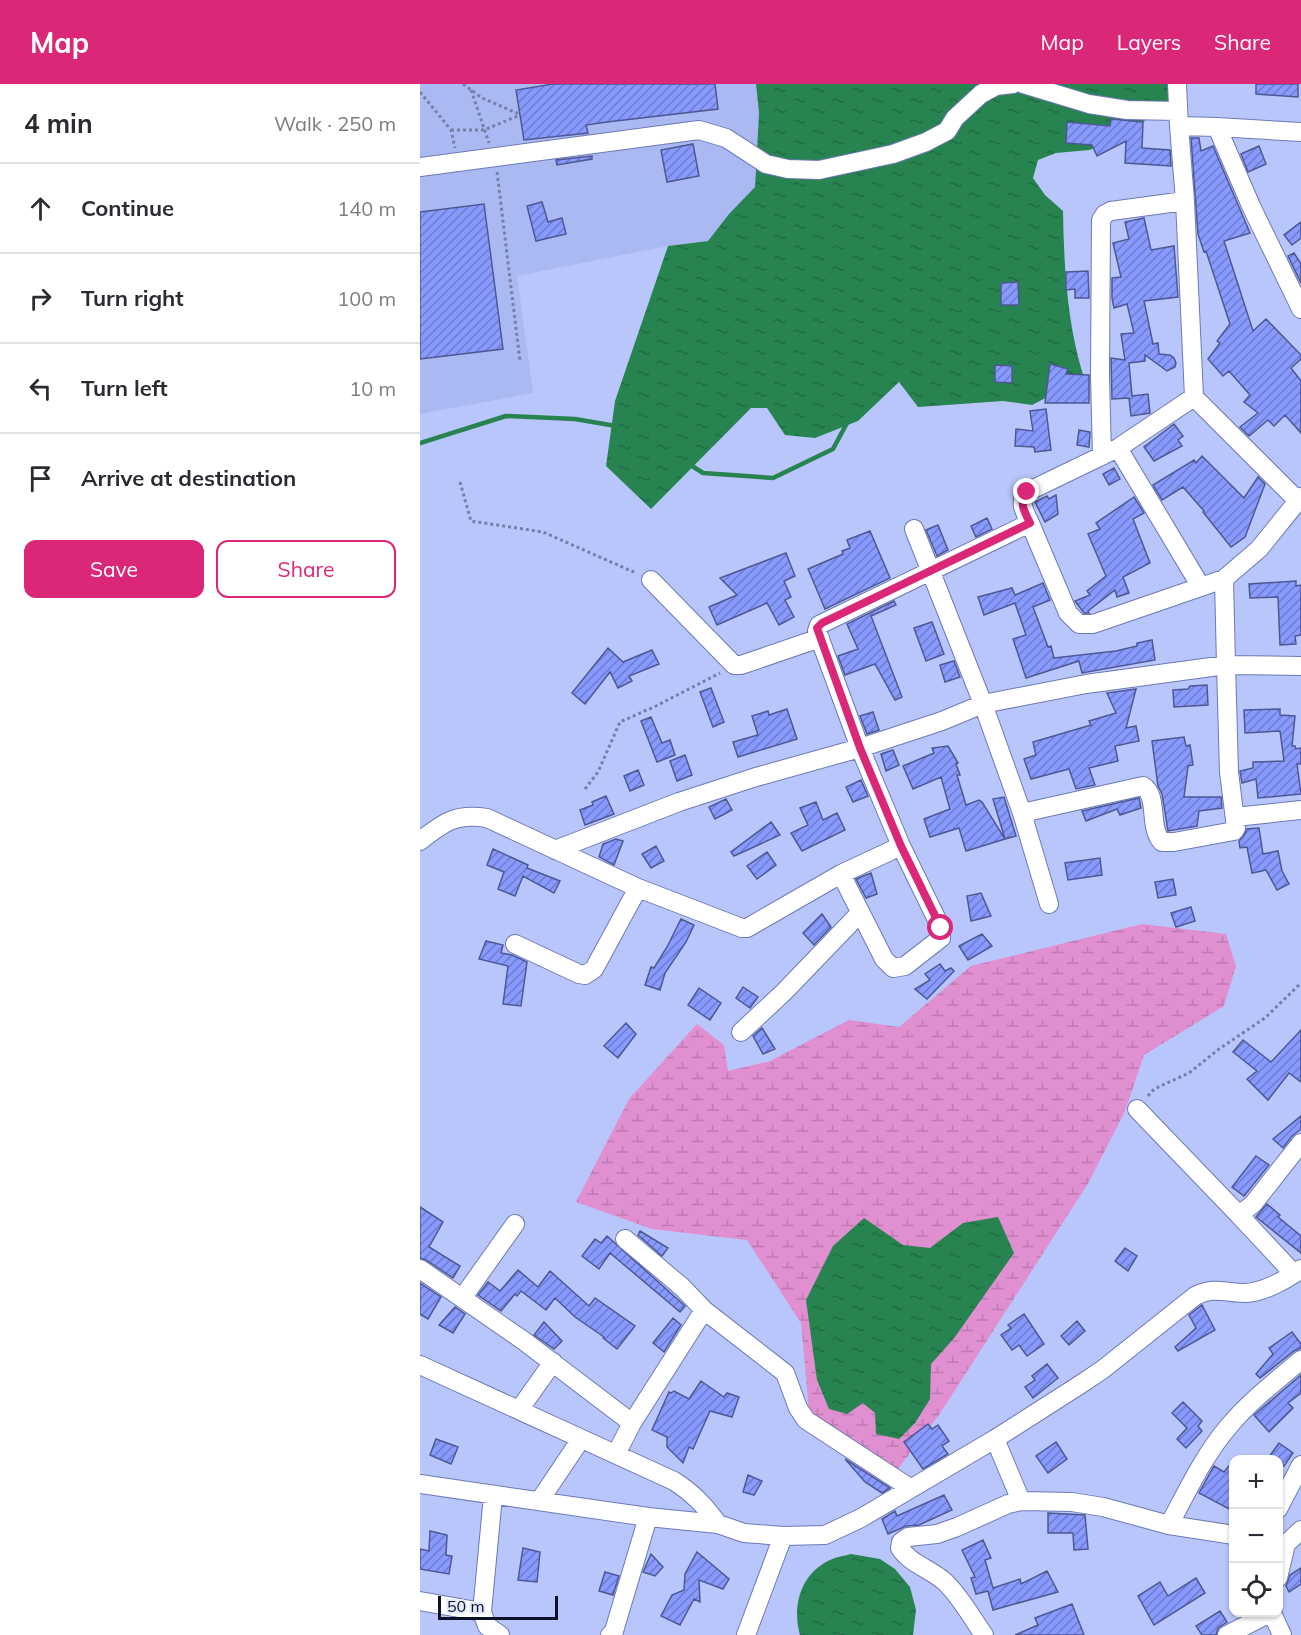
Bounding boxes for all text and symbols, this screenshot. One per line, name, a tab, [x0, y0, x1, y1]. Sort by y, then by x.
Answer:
text: Map	[30, 25, 89, 60]
text: Map	[1041, 29, 1084, 55]
text: Layers	[1117, 29, 1181, 55]
text: Share	[1214, 29, 1271, 55]
text: 4 min	[24, 107, 93, 140]
text: Walk · 250 m	[274, 111, 396, 136]
icon: ahead	[24, 192, 57, 225]
text: Continue	[81, 194, 174, 222]
text: 140 m	[337, 196, 396, 221]
icon: right	[24, 282, 57, 315]
text: Turn right	[81, 284, 184, 312]
text: 100 m	[337, 286, 396, 311]
icon: left	[24, 372, 57, 405]
text: Turn left	[81, 374, 168, 402]
text: 10 m	[349, 376, 396, 401]
icon: arrive	[24, 462, 57, 495]
text: Arrive at destination	[81, 464, 296, 492]
route end	[1013, 478, 1039, 504]
button: Save	[24, 540, 204, 598]
button: Share	[216, 540, 396, 598]
route start	[927, 914, 953, 940]
map controls	[1229, 1455, 1283, 1617]
button: +	[1229, 1455, 1283, 1509]
button: −	[1229, 1509, 1283, 1563]
button: locate	[1229, 1563, 1283, 1617]
scale bar	[438, 1593, 558, 1620]
text: 50 m	[447, 1596, 484, 1616]

